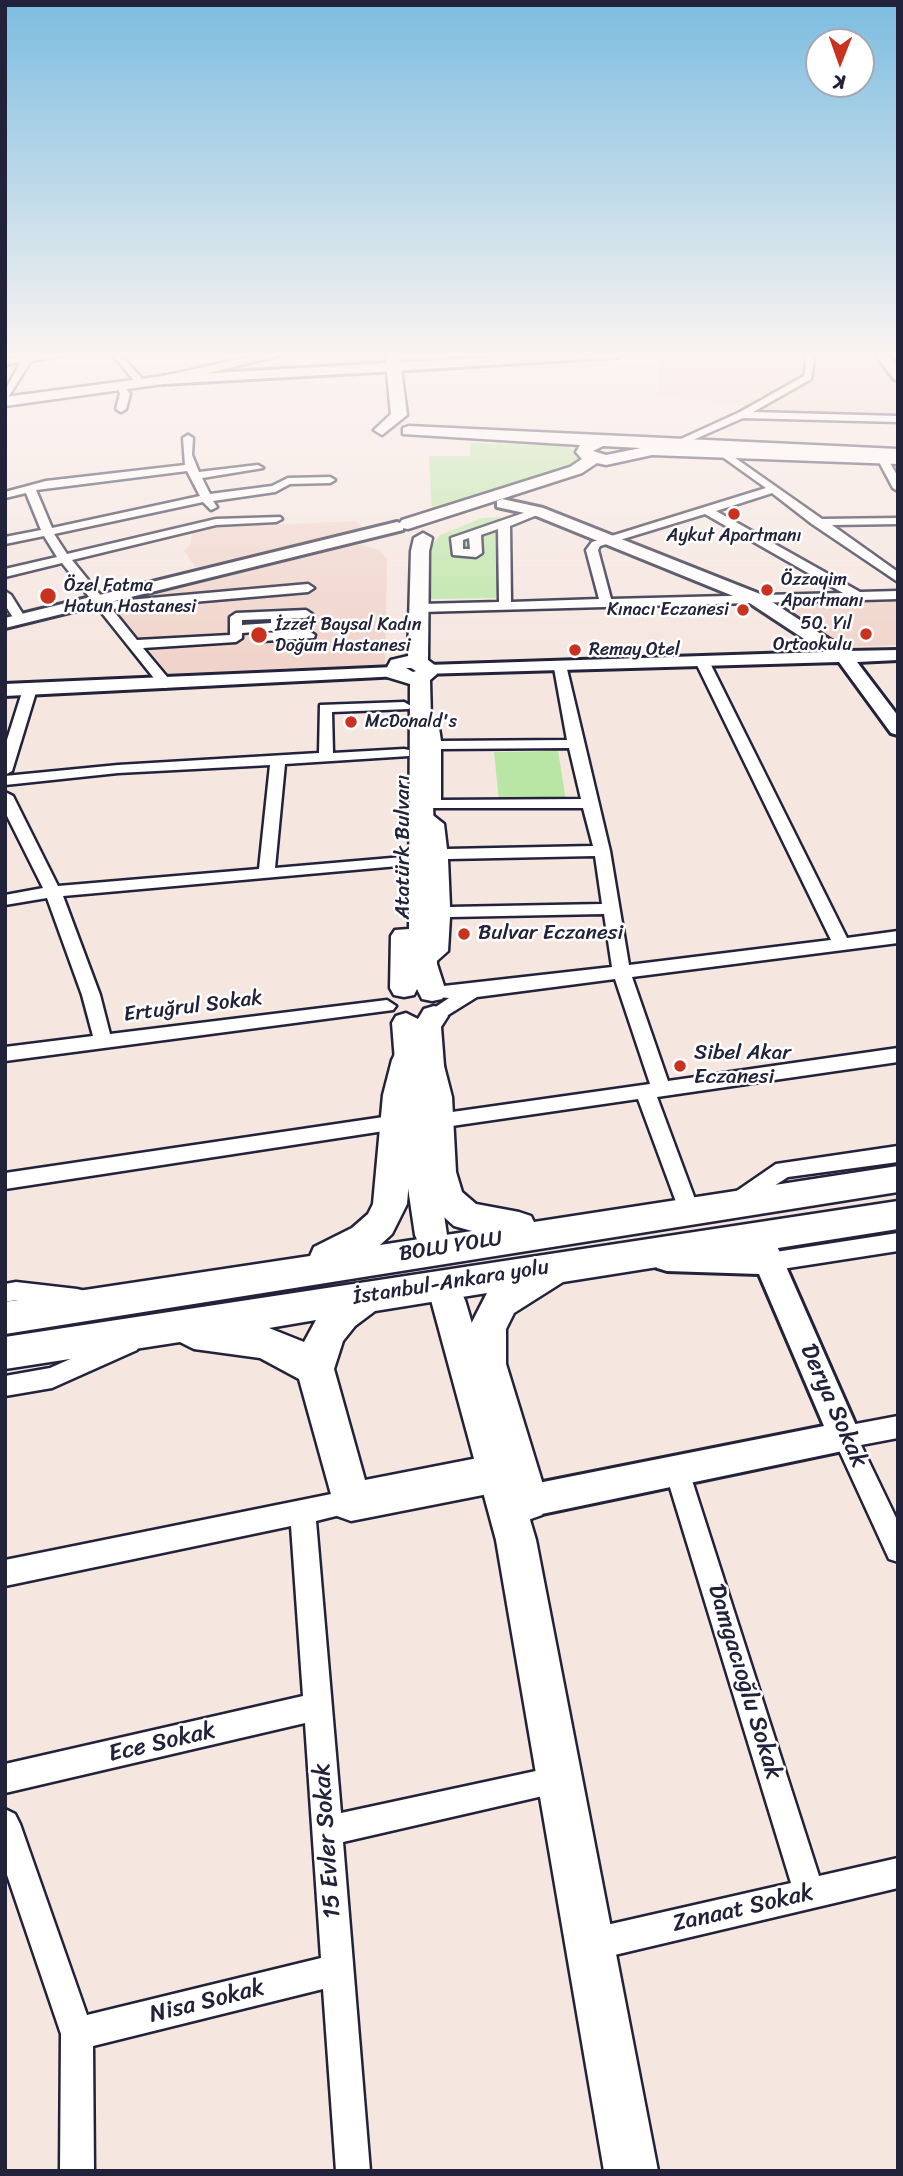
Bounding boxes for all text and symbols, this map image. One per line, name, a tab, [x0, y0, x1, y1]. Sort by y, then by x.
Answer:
north arrow	[805, 28, 875, 98]
text: K	[834, 66, 846, 99]
marker: Aykut Apartmanı	[726, 506, 742, 522]
place label: Aykut Apartmanı	[667, 525, 801, 547]
place label: Özzayim Apartmanı	[781, 569, 864, 612]
place label: Özel Fatma Hatun Hastanesi	[64, 575, 196, 618]
marker: Özzayim Apartmanı	[759, 582, 775, 598]
marker: Özel Fatma Hatun Hastanesi	[38, 586, 58, 606]
place label: Kınacı Eczanesi	[607, 599, 729, 621]
marker: Kınacı Eczanesi	[735, 602, 751, 618]
place label: 50. Yıl Ortaokulu	[773, 613, 852, 656]
place label: İzzet Baysal Kadın Doğum Hastanesi	[275, 614, 421, 656]
marker: İzzet Baysal Kadın Doğum Hastanesi	[249, 625, 269, 645]
marker: 50. Yıl Ortaokulu	[858, 626, 874, 642]
place label: Remay Otel	[589, 639, 680, 661]
marker: Remay Otel	[567, 642, 583, 658]
place label: McDonald's	[365, 711, 457, 733]
marker: McDonald's	[343, 714, 359, 730]
street label: Atatürk Bulvarı	[391, 775, 417, 919]
place label: Bulvar Eczanesi	[478, 921, 623, 947]
marker: Bulvar Eczanesi	[456, 926, 472, 942]
street label: Ertuğrul Sokak	[122, 986, 264, 1028]
place label: Sibel Akar Eczanesi	[694, 1041, 791, 1091]
marker: Sibel Akar Eczanesi	[672, 1058, 688, 1074]
street label: BOLU YOLU	[397, 1226, 505, 1268]
street label: İstanbul-Ankara yolu	[351, 1255, 551, 1311]
street label: Derya Sokak	[793, 1340, 873, 1472]
street label: Damgacıoğlu Sokak	[701, 1581, 787, 1783]
street label: Ece Sokak	[106, 1717, 218, 1769]
street label: 15 Evler Sokak	[308, 1762, 348, 1920]
street label: Zanaat Sokak	[670, 1879, 816, 1939]
street label: Nisa Sokak	[147, 1974, 267, 2030]

